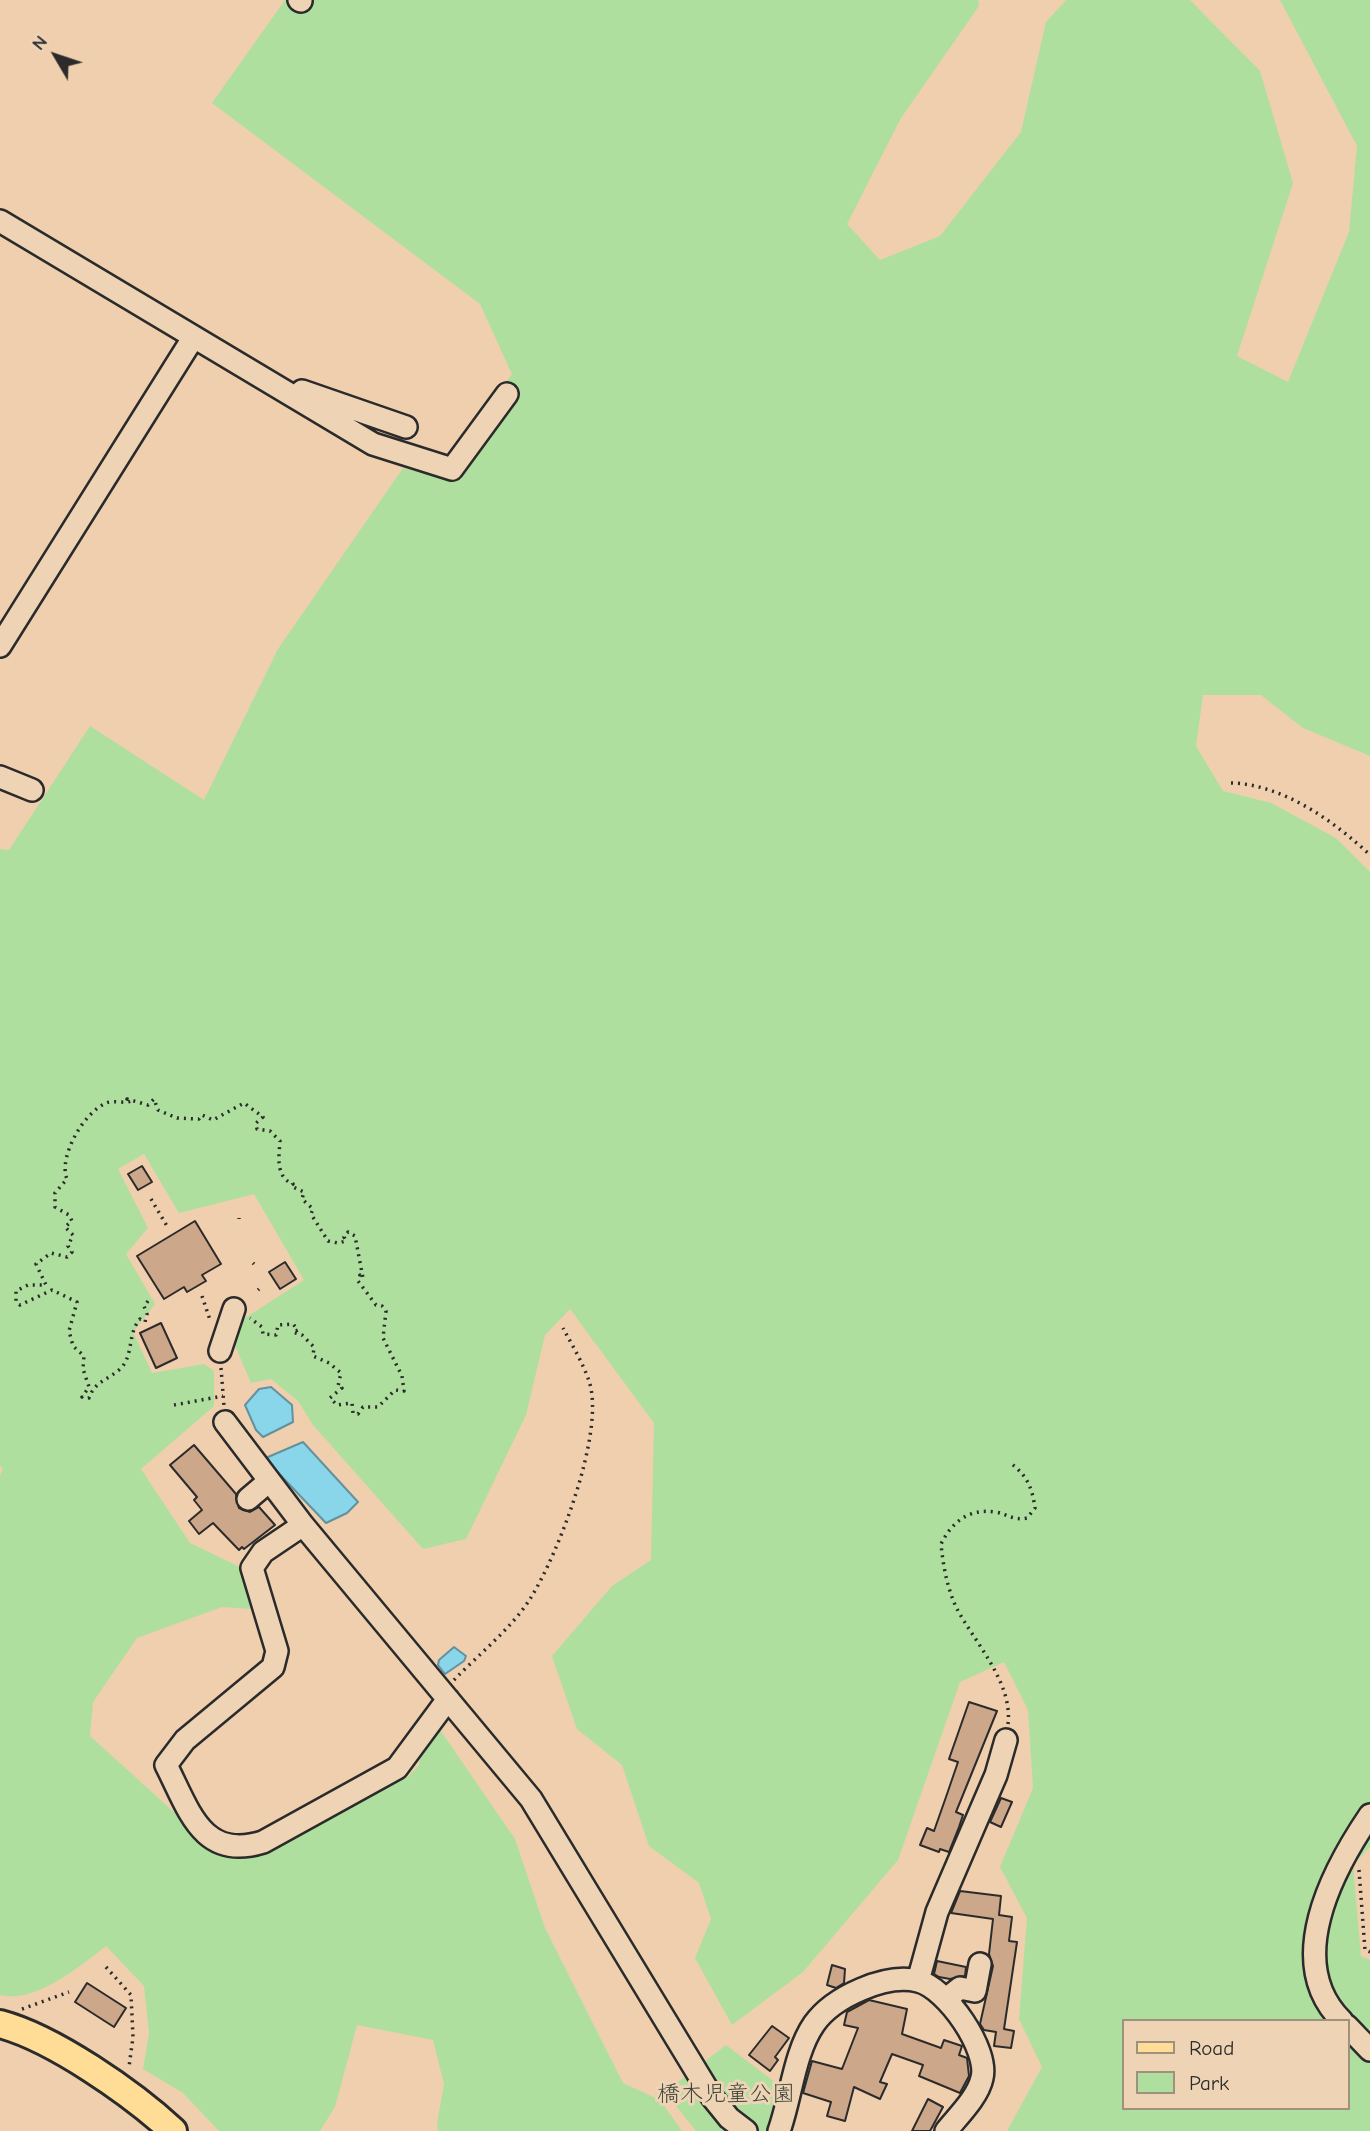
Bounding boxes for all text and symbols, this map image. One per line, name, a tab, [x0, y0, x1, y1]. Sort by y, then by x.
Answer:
north arrow	[21, 21, 91, 91]
text: N	[27, 31, 52, 55]
legend	[1122, 2019, 1349, 2110]
text: Road	[1189, 2036, 1234, 2060]
text: Park	[1189, 2071, 1229, 2095]
park label: 橋木児童公園	[657, 2080, 795, 2108]

